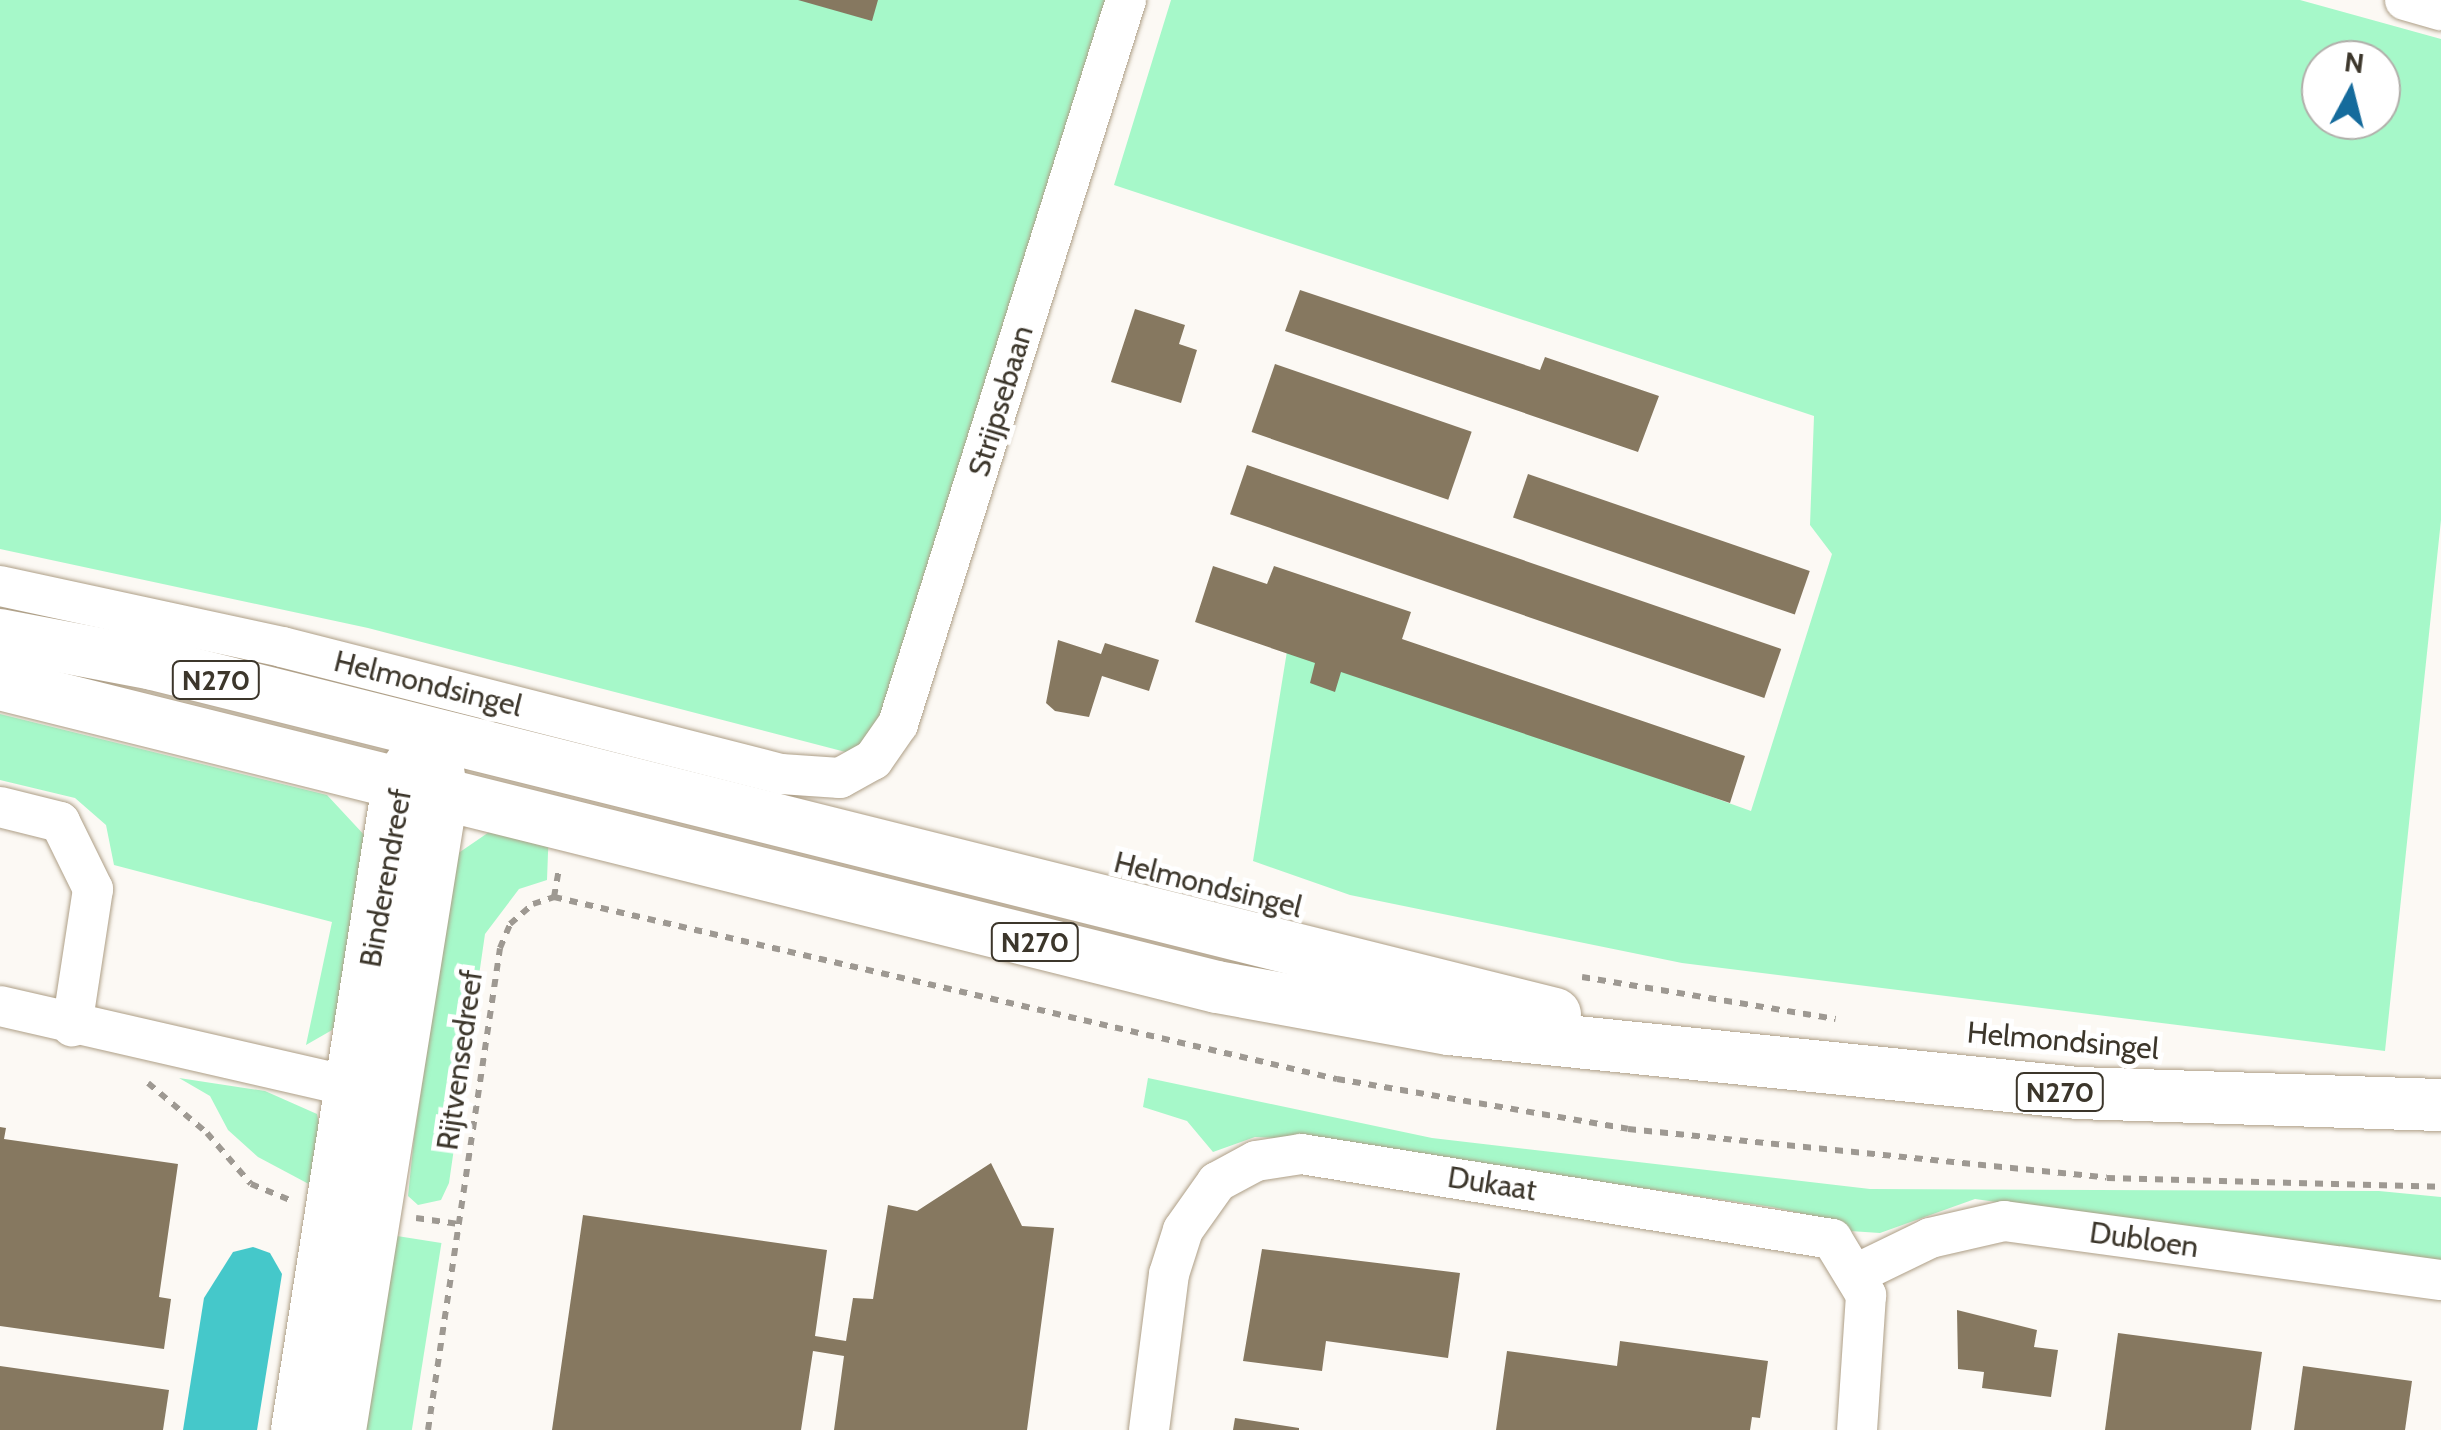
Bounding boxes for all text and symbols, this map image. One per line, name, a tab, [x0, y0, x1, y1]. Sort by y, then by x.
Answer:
north arrow	[2301, 40, 2401, 140]
text: N	[2343, 44, 2366, 80]
street label: Strijpsebaan	[961, 321, 1041, 481]
street label: Helmondsingel	[330, 643, 526, 725]
road number: N270	[171, 657, 261, 703]
street label: Binderendreef	[353, 786, 419, 970]
street label: Helmondsingel	[1110, 844, 1306, 926]
road number: N270	[990, 919, 1080, 965]
street label: Rijtvensedreef	[430, 968, 490, 1152]
street label: Helmondsingel	[1966, 1015, 2160, 1067]
road number: N270	[2015, 1069, 2105, 1115]
street label: Dukaat	[1445, 1159, 1539, 1209]
street label: Dubloen	[2087, 1215, 2201, 1265]

